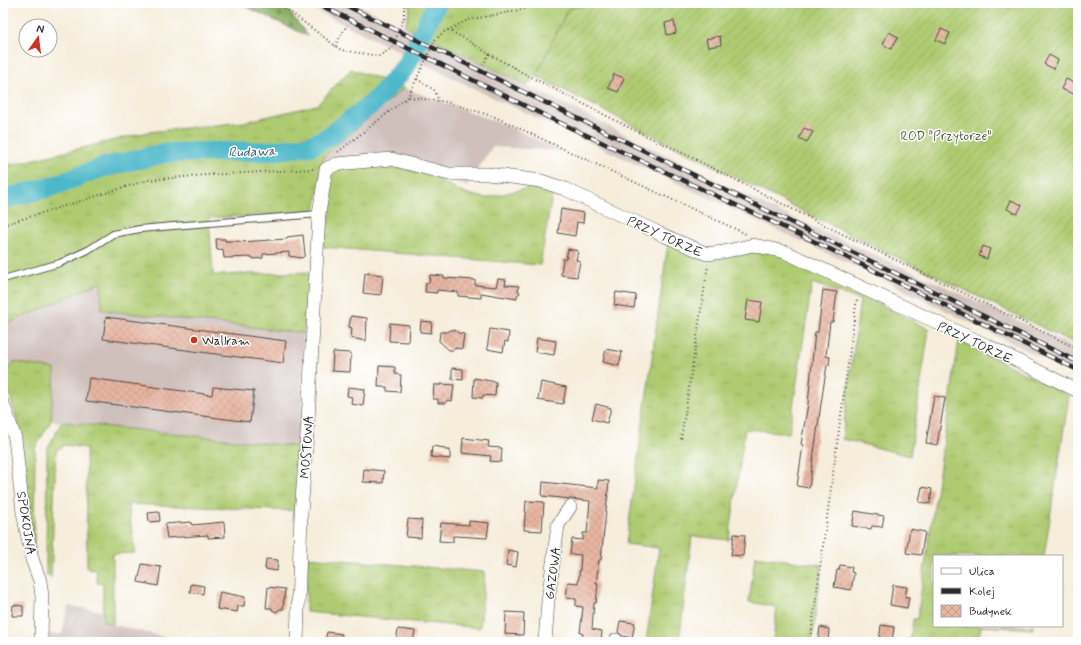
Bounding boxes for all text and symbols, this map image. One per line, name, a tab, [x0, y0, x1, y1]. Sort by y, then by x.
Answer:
north arrow	[18, 18, 58, 58]
text: N	[35, 22, 45, 37]
park label: ROD "Przytorze"	[900, 128, 992, 145]
water label: Rudawa	[228, 142, 277, 162]
street label: PRZY TORZE	[624, 213, 705, 262]
street label: PRZY TORZE	[934, 319, 1015, 368]
place label: Wallram	[202, 333, 250, 350]
marker: Wallram	[189, 335, 199, 345]
street label: MOSTOWA	[297, 415, 318, 479]
street label: SPOKOJNA	[12, 490, 39, 556]
street label: GAZOWA	[541, 546, 566, 601]
legend	[933, 555, 1063, 627]
text: Ulica	[969, 564, 995, 580]
text: Kolej	[969, 584, 995, 600]
text: Budynek	[969, 604, 1012, 620]

